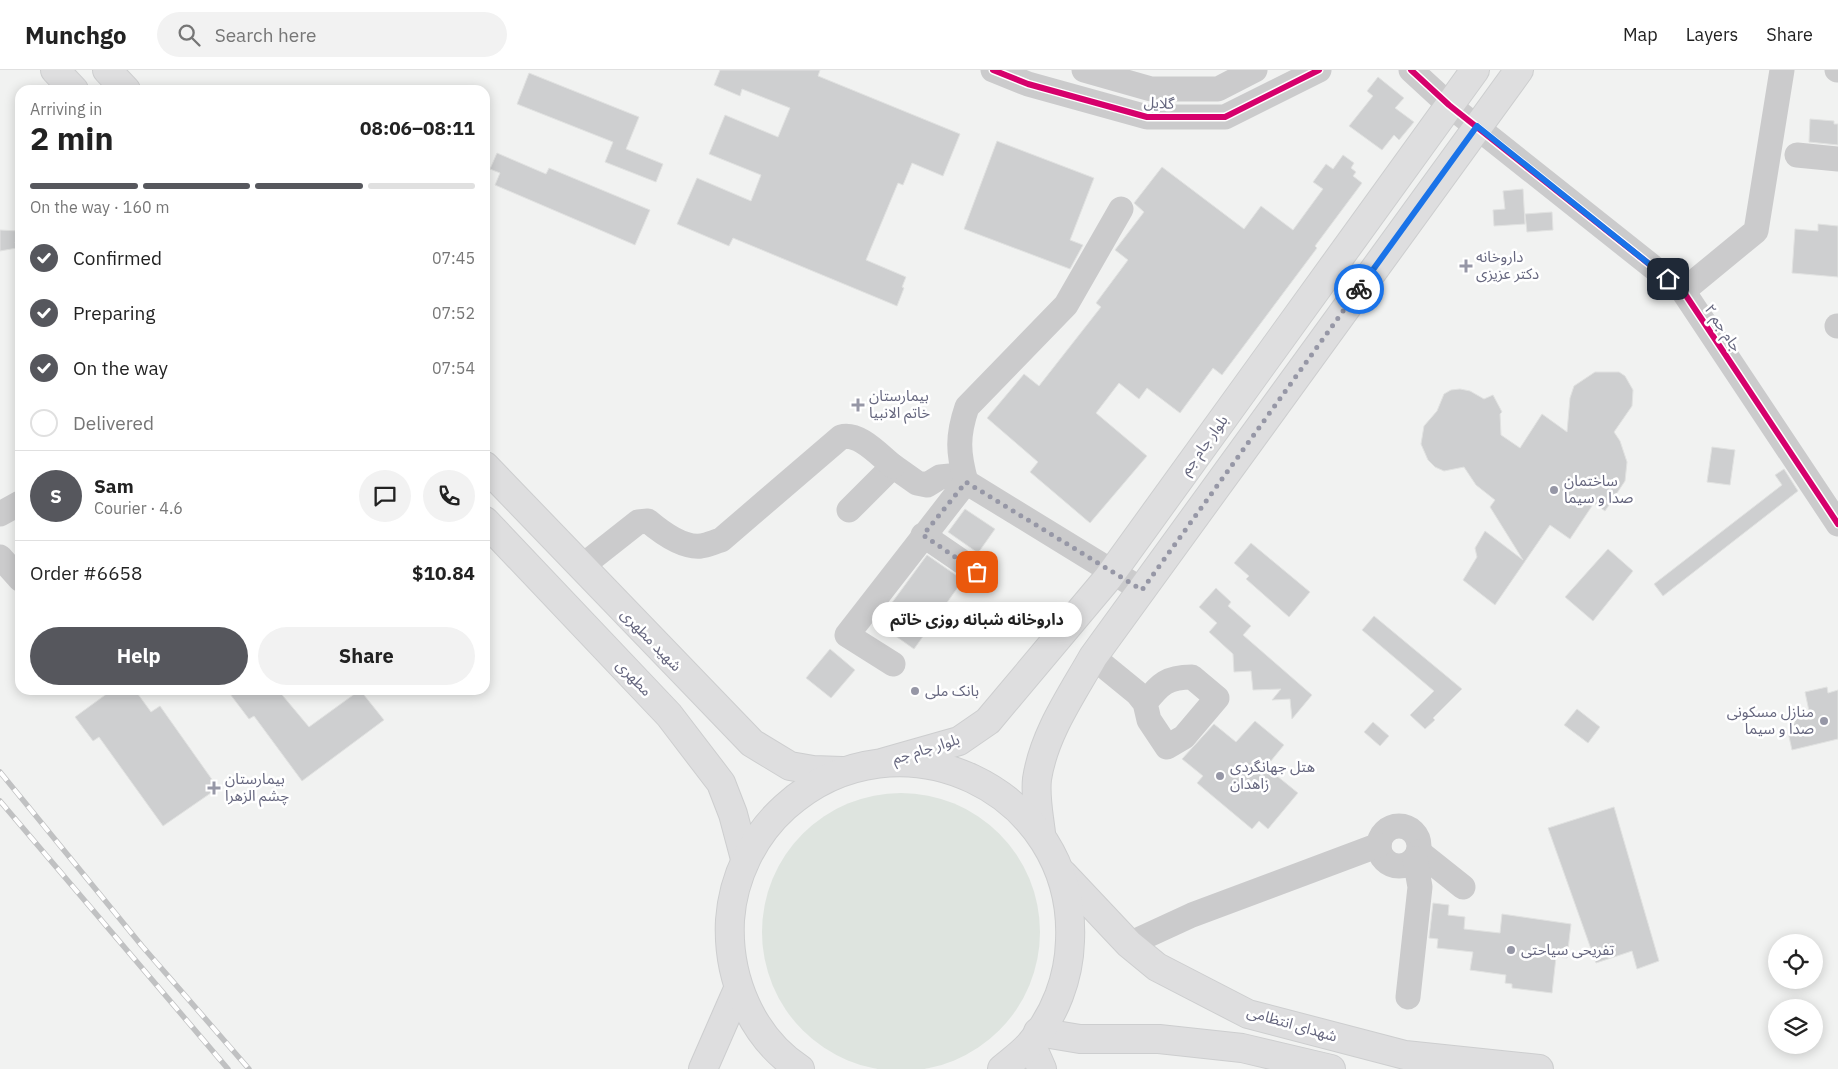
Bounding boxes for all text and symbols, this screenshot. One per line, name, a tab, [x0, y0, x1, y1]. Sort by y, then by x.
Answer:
search box	[157, 12, 507, 57]
text: Munchgo	[25, 19, 127, 51]
icon: search	[175, 21, 203, 49]
text: Search here	[215, 23, 316, 47]
text: Map	[1623, 23, 1658, 46]
text: Layers	[1686, 23, 1738, 46]
text: Share	[1766, 23, 1813, 46]
street label: گلایل	[1143, 92, 1176, 113]
text: Arriving in	[30, 99, 102, 119]
text: 08:06–08:11	[360, 116, 475, 140]
text: 2 min	[30, 117, 114, 159]
text: On the way · 160 m	[30, 197, 169, 217]
icon: check	[30, 244, 58, 272]
text: Confirmed	[73, 246, 162, 270]
place label: داروخانه دکتر عزیزی	[1476, 247, 1539, 283]
text: 07:45	[432, 248, 475, 268]
pin	[1647, 258, 1689, 300]
marker: داروخانه دکتر عزیزی	[1460, 260, 1472, 272]
courier	[1334, 264, 1384, 314]
icon: home	[1654, 265, 1682, 293]
icon: bike	[1345, 275, 1373, 303]
icon: check	[30, 299, 58, 327]
street label: جام جم ۲	[1699, 300, 1746, 356]
text: Preparing	[73, 301, 155, 325]
text: 07:52	[432, 303, 475, 323]
icon: check	[30, 354, 58, 382]
text: On the way	[73, 356, 168, 380]
text: 07:54	[432, 358, 475, 378]
place label: بیمارستان خاتم الانبیا	[869, 386, 930, 424]
marker: بیمارستان خاتم الانبیا	[851, 398, 865, 412]
text: Delivered	[73, 411, 154, 435]
street label: بلوار جام جم	[1175, 411, 1233, 480]
button: chat	[359, 470, 411, 522]
button: phone	[423, 470, 475, 522]
place label: ساختمان صدا و سیما	[1564, 471, 1633, 507]
text: Sam	[94, 474, 134, 498]
text: S	[50, 484, 62, 508]
marker: ساختمان صدا و سیما	[1548, 484, 1560, 496]
text: Courier · 4.6	[94, 498, 183, 518]
pin	[956, 551, 998, 593]
icon: bag	[963, 558, 991, 586]
text: Order #6658	[30, 561, 142, 585]
text: $10.84	[412, 561, 475, 585]
callout: داروخانه شبانه روزی خاتم	[872, 602, 1082, 637]
street label: شهید مطهری	[617, 604, 686, 675]
text: داروخانه شبانه روزی خاتم	[890, 609, 1064, 629]
button: Help	[30, 627, 248, 685]
button: Share	[258, 627, 475, 685]
street label: مطهری	[612, 655, 656, 700]
place label: بانک ملی	[925, 681, 979, 700]
marker: بانک ملی	[909, 685, 921, 697]
place label: منازل مسکونی صدا و سیما	[1727, 702, 1814, 738]
marker: منازل مسکونی صدا و سیما	[1818, 715, 1830, 727]
street label: بلوار جام جم	[890, 729, 962, 770]
place label: هتل جهانگردی زاهدان	[1230, 757, 1315, 793]
place label: بیمارستان چشم الزهرا	[225, 769, 289, 807]
marker: هتل جهانگردی زاهدان	[1214, 770, 1226, 782]
marker: بیمارستان چشم الزهرا	[207, 781, 221, 795]
map controls	[1768, 934, 1823, 1054]
button: locate	[1768, 934, 1823, 989]
place label: تفریحی سیاحتی	[1521, 940, 1614, 959]
marker: تفریحی سیاحتی	[1505, 944, 1517, 956]
button: layers	[1768, 999, 1823, 1054]
street label: شهدای انتظامی	[1245, 1002, 1340, 1046]

